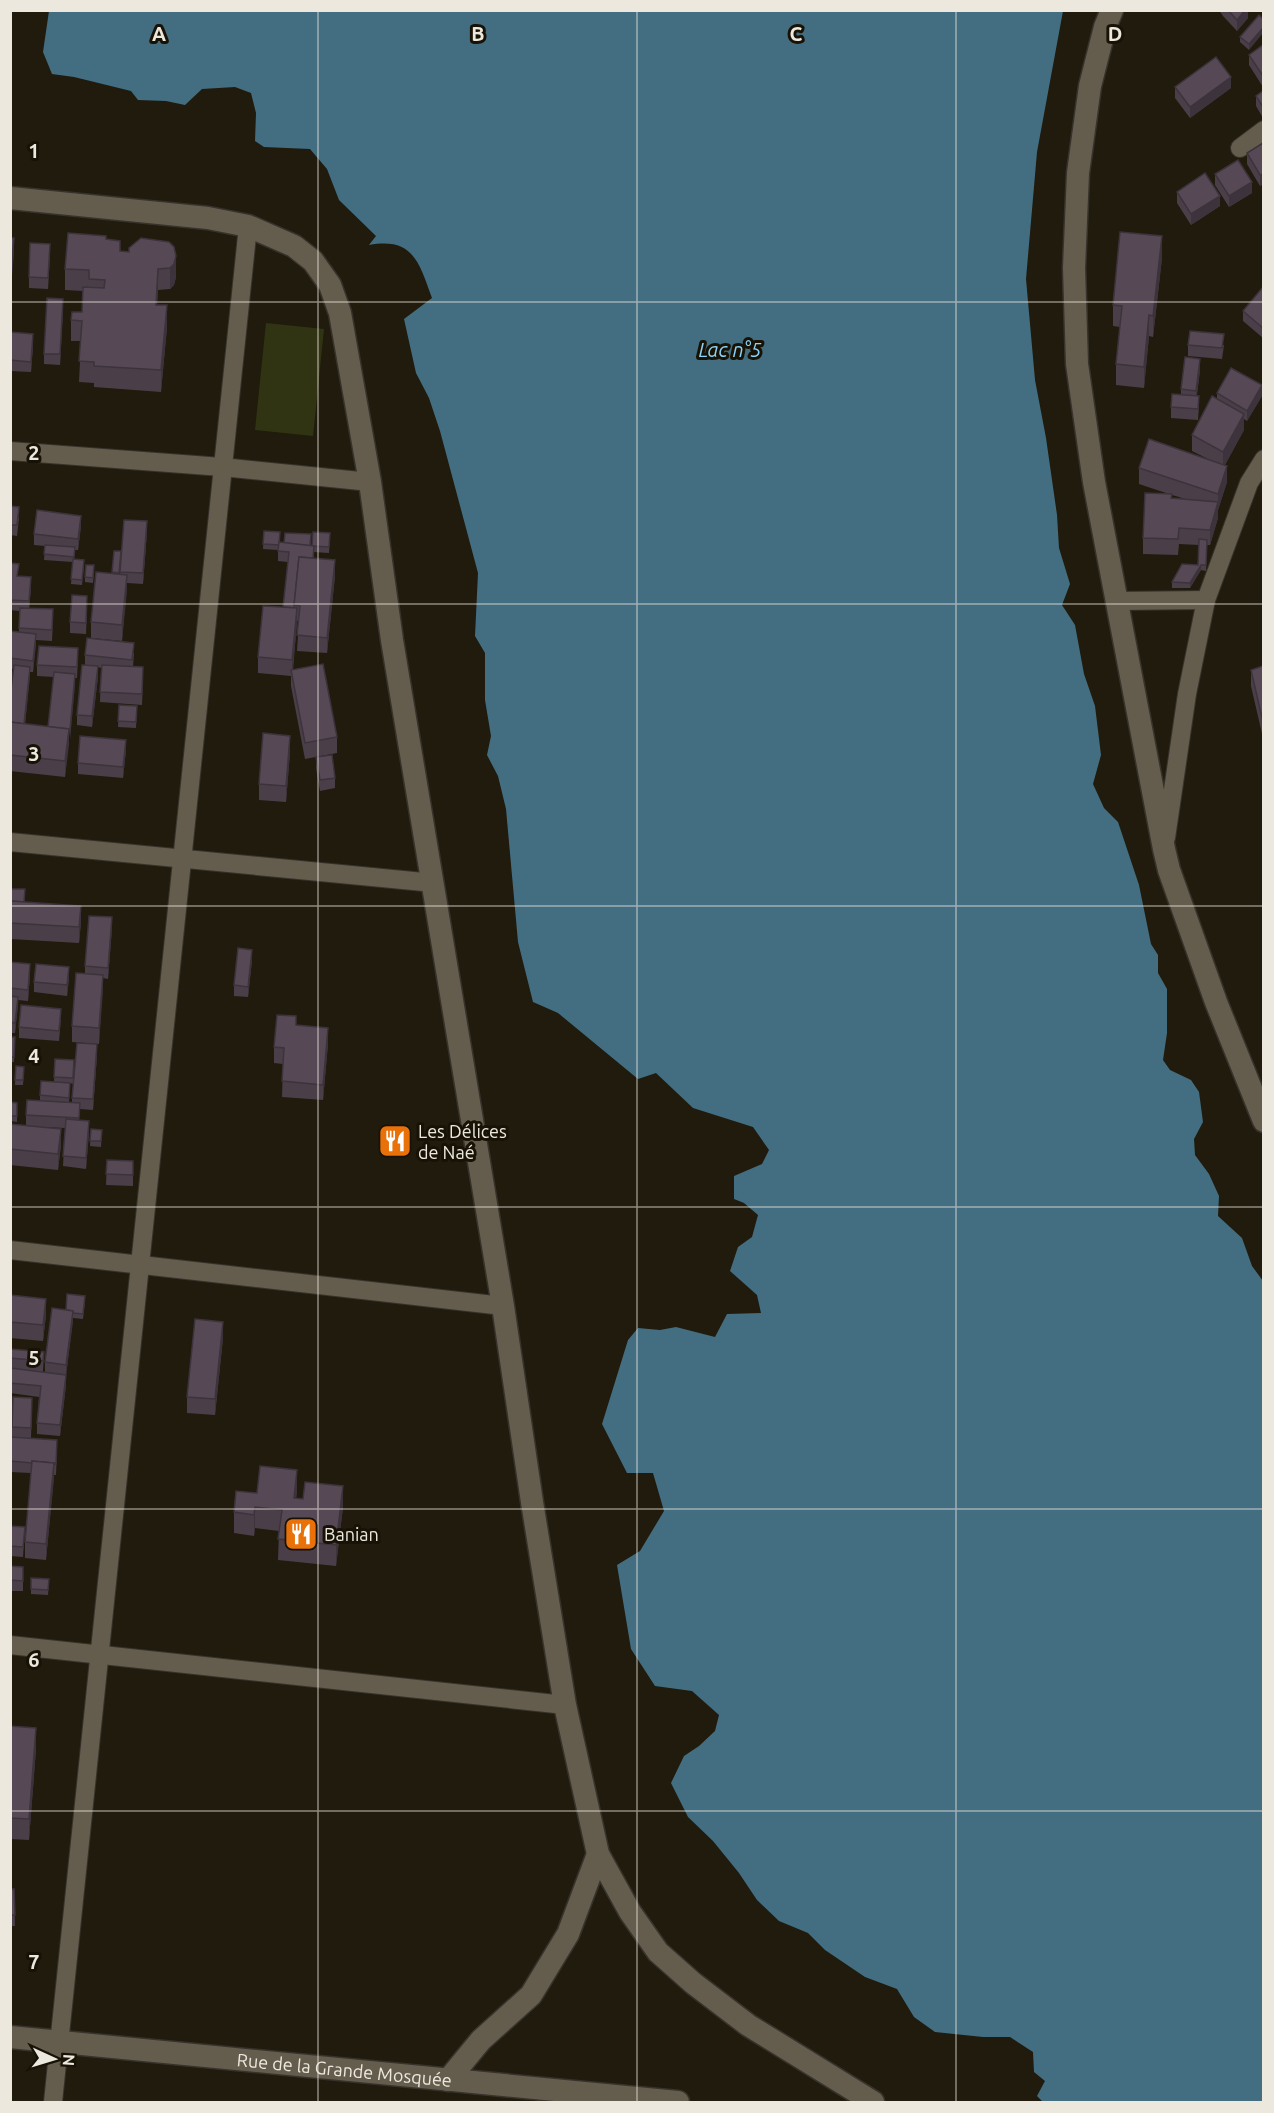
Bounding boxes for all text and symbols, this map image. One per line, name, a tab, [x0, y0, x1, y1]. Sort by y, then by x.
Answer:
text: A	[152, 22, 166, 45]
text: B	[471, 22, 485, 45]
text: C	[790, 22, 803, 45]
text: D	[1108, 22, 1122, 45]
text: 1	[28, 139, 40, 162]
water label: Lac n°5	[699, 338, 762, 361]
text: 2	[28, 441, 40, 464]
text: 3	[28, 742, 40, 765]
text: 4	[28, 1044, 40, 1067]
place label: Les Délices de Naé	[418, 1121, 507, 1162]
restaurant icon: Les Délices de Naé	[377, 1123, 413, 1159]
text: 5	[28, 1346, 40, 1369]
restaurant icon: Banian	[283, 1516, 319, 1552]
place label: Banian	[324, 1524, 379, 1544]
text: 6	[28, 1648, 40, 1671]
text: 7	[28, 1950, 40, 1973]
north arrow	[24, 2029, 84, 2089]
street label: Rue de la Grande Mosquée	[236, 2049, 453, 2090]
text: N	[60, 2053, 78, 2067]

